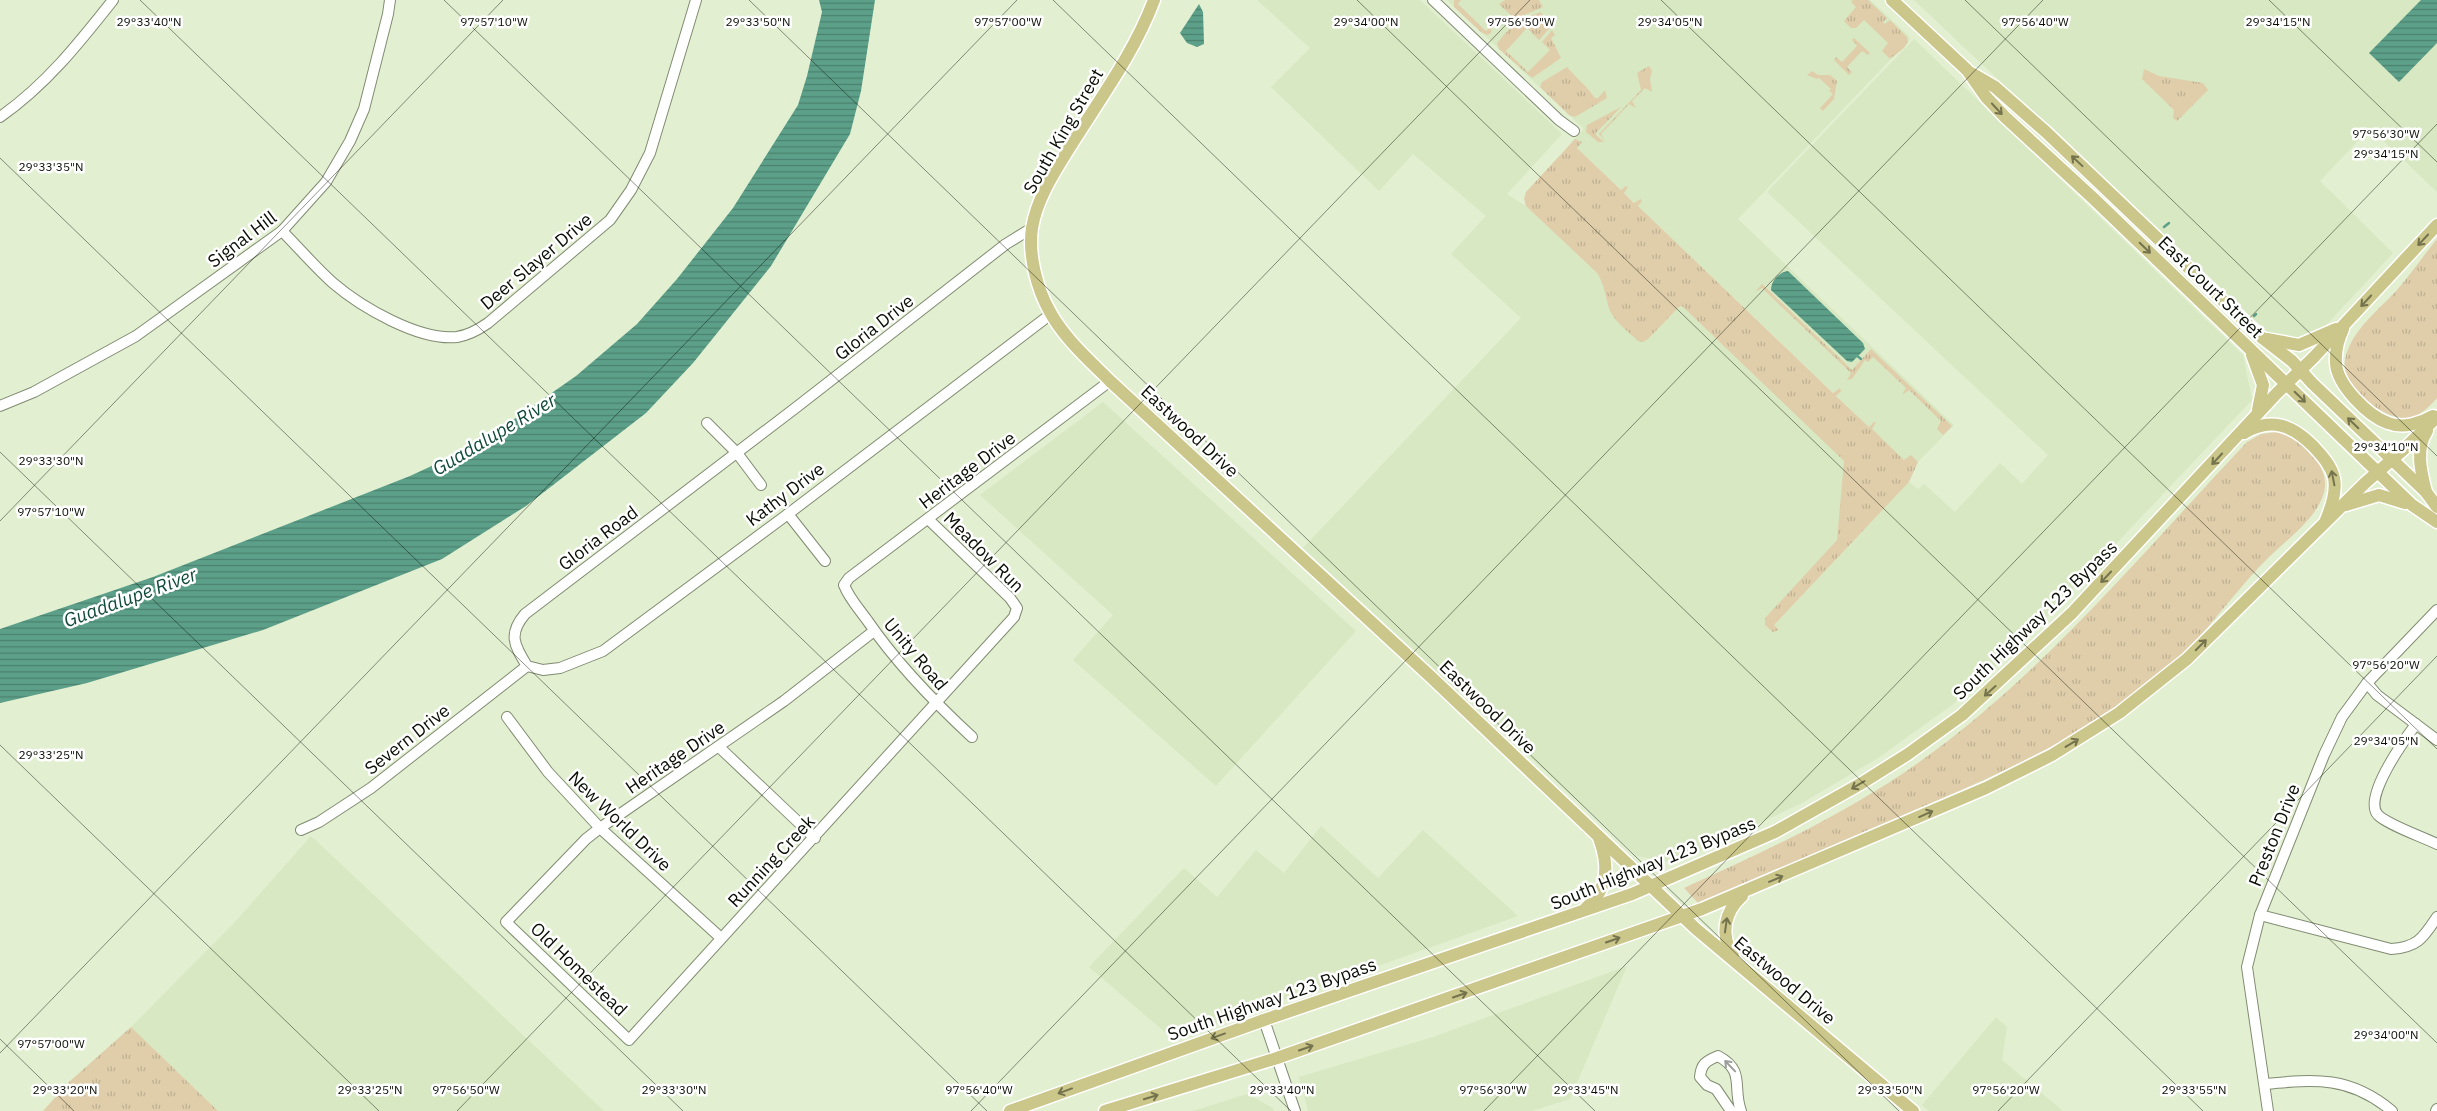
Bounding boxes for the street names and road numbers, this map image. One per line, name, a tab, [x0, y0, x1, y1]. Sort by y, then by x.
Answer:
street label: South King Street	[1018, 64, 1108, 198]
street label: Signal Hill	[203, 206, 281, 272]
street label: Deer Slayer Drive	[475, 207, 597, 314]
street label: East Court Street	[2154, 231, 2268, 343]
street label: Gloria Drive	[830, 289, 918, 365]
street label: Eastwood Drive	[1136, 380, 1244, 482]
street label: Heritage Drive	[914, 426, 1020, 514]
street label: Kathy Drive	[741, 457, 829, 531]
street label: Gloria Road	[554, 501, 642, 575]
street label: Meadow Run	[939, 507, 1029, 597]
street label: South Highway 123 Bypass	[1948, 535, 2122, 705]
street label: Unity Road	[879, 613, 953, 695]
street label: Eastwood Drive	[1435, 655, 1541, 759]
street label: Severn Drive	[360, 699, 454, 779]
street label: Heritage Drive	[621, 715, 729, 799]
street label: New World Drive	[564, 766, 676, 876]
street label: Preston Drive	[2243, 780, 2305, 890]
street label: Running Creek	[722, 810, 820, 912]
street label: South Highway 123 Bypass	[1547, 811, 1759, 915]
street label: Old Homestead	[526, 917, 632, 1021]
street label: Eastwood Drive	[1730, 931, 1841, 1029]
street label: South Highway 123 Bypass	[1164, 952, 1380, 1046]

